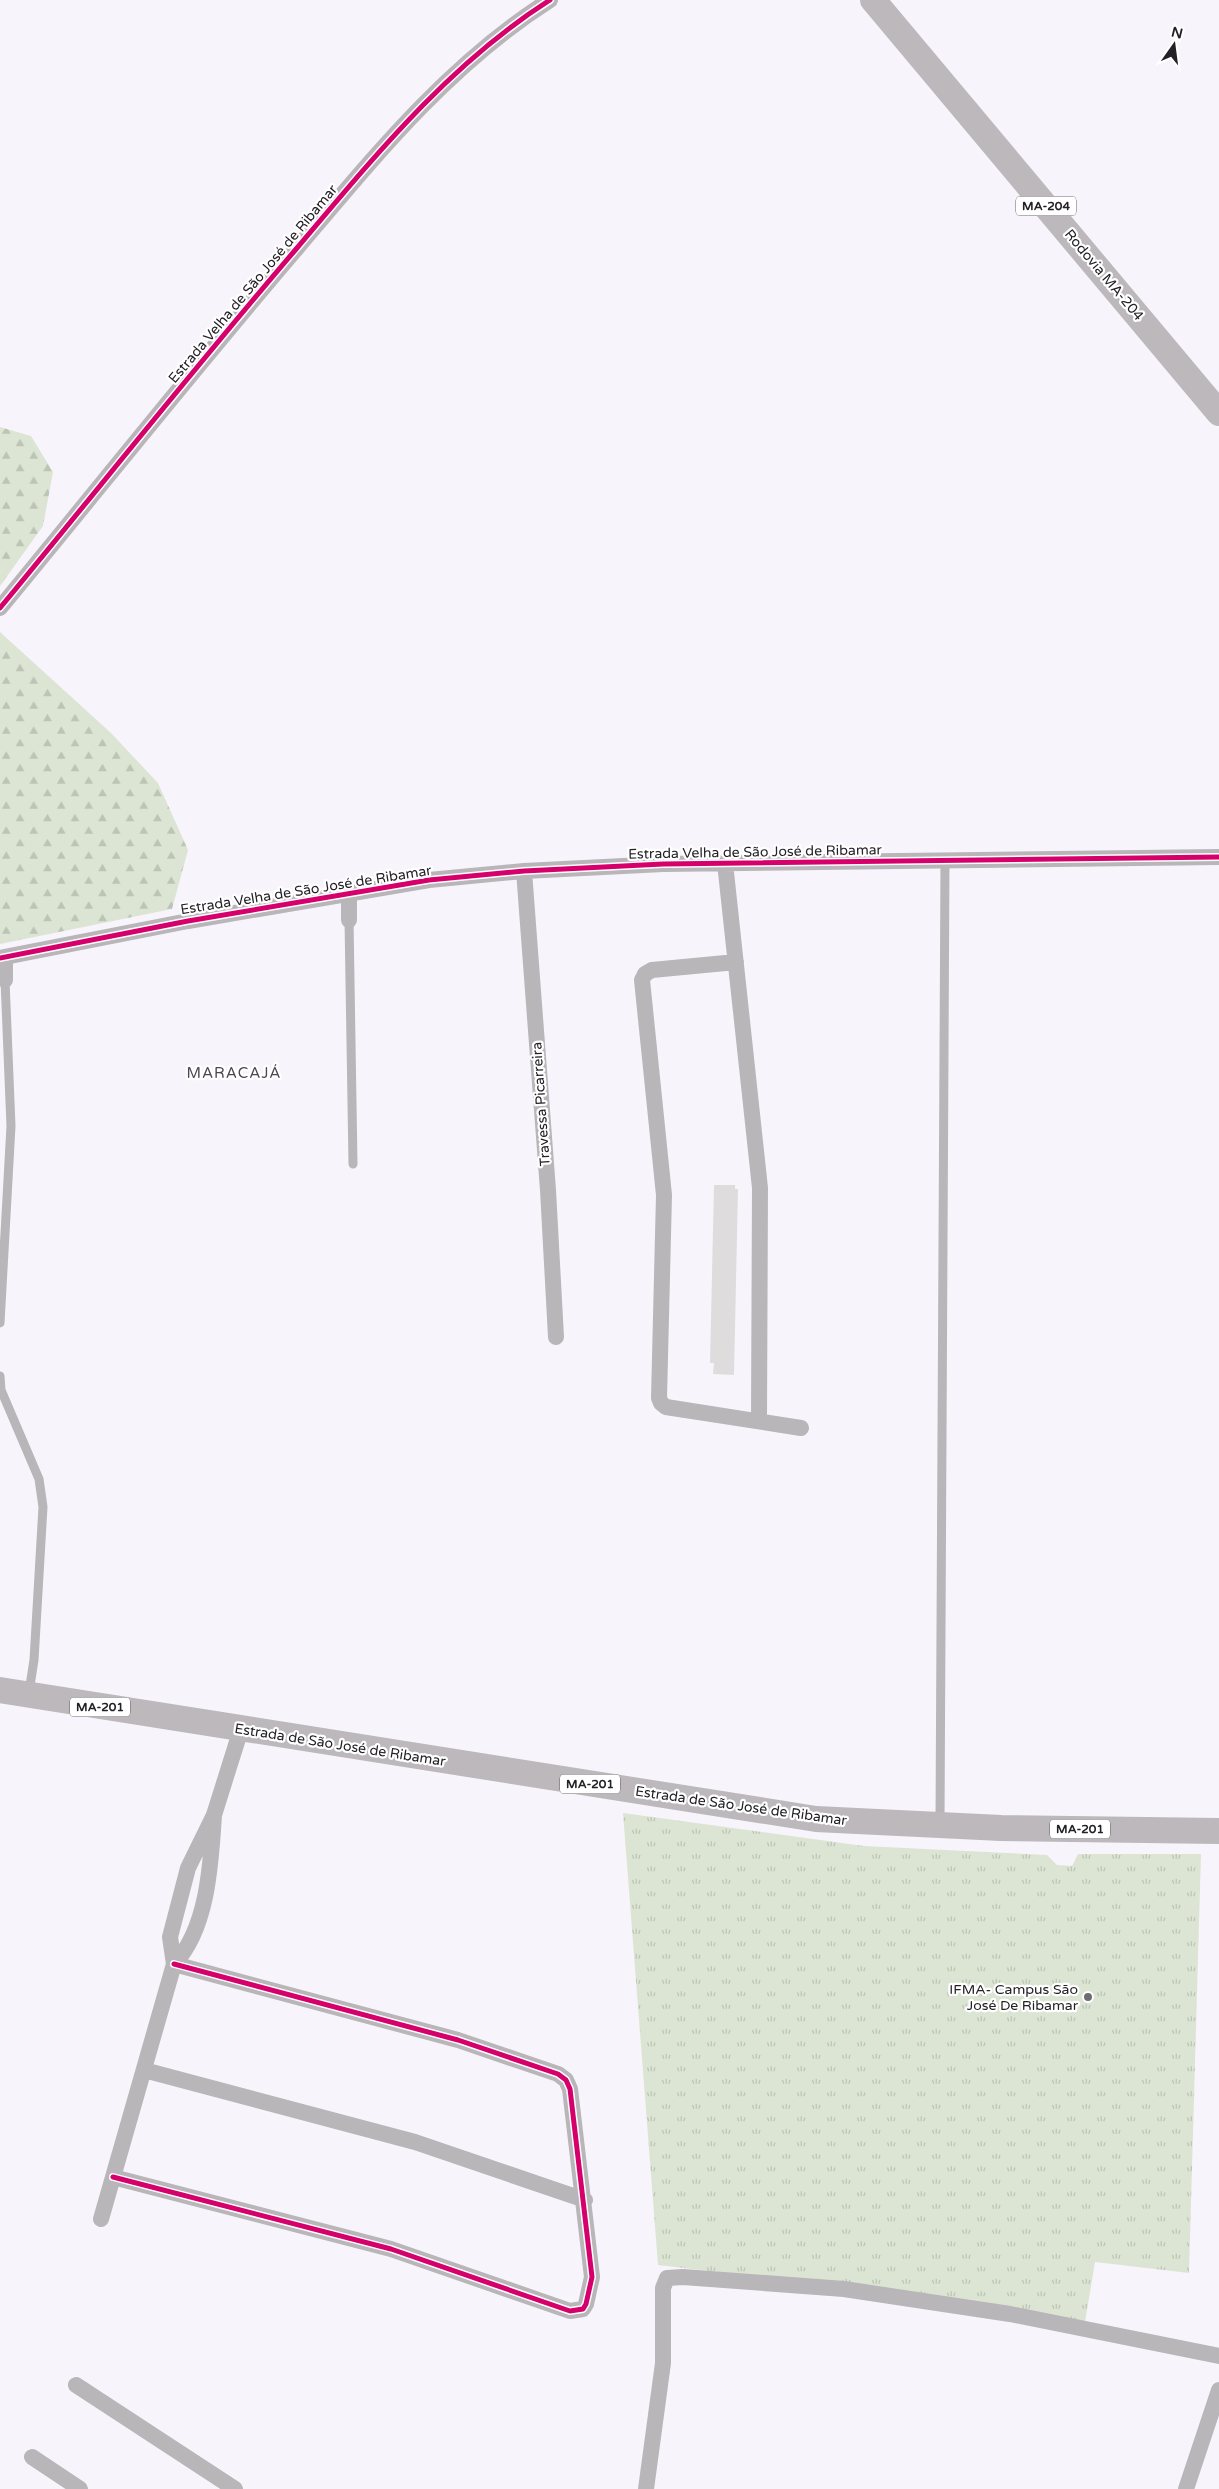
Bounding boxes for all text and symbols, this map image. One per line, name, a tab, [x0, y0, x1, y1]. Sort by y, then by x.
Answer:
north arrow	[1149, 20, 1199, 70]
text: N	[1170, 23, 1185, 42]
street label: Estrada Velha de São José de Ribamar	[165, 181, 341, 387]
road number: MA-204	[1016, 197, 1076, 216]
street label: Rodovia MA-204	[1061, 226, 1147, 324]
street label: Estrada Velha de São José de Ribamar	[628, 841, 883, 863]
street label: Estrada Velha de São José de Ribamar	[179, 862, 433, 918]
street label: Travessa Picarreira	[528, 1041, 554, 1167]
district label: MARACAJÁ	[186, 1064, 282, 1082]
road number: MA-201	[70, 1698, 130, 1716]
street label: Estrada de São José de Ribamar	[233, 1720, 447, 1770]
road number: MA-201	[560, 1775, 620, 1794]
street label: Estrada de São José de Ribamar	[634, 1783, 848, 1829]
road number: MA-201	[1050, 1820, 1110, 1838]
place label: IFMA- Campus São José De Ribamar	[949, 1981, 1079, 2014]
marker: IFMA- Campus São José De Ribamar	[1082, 1991, 1094, 2003]

